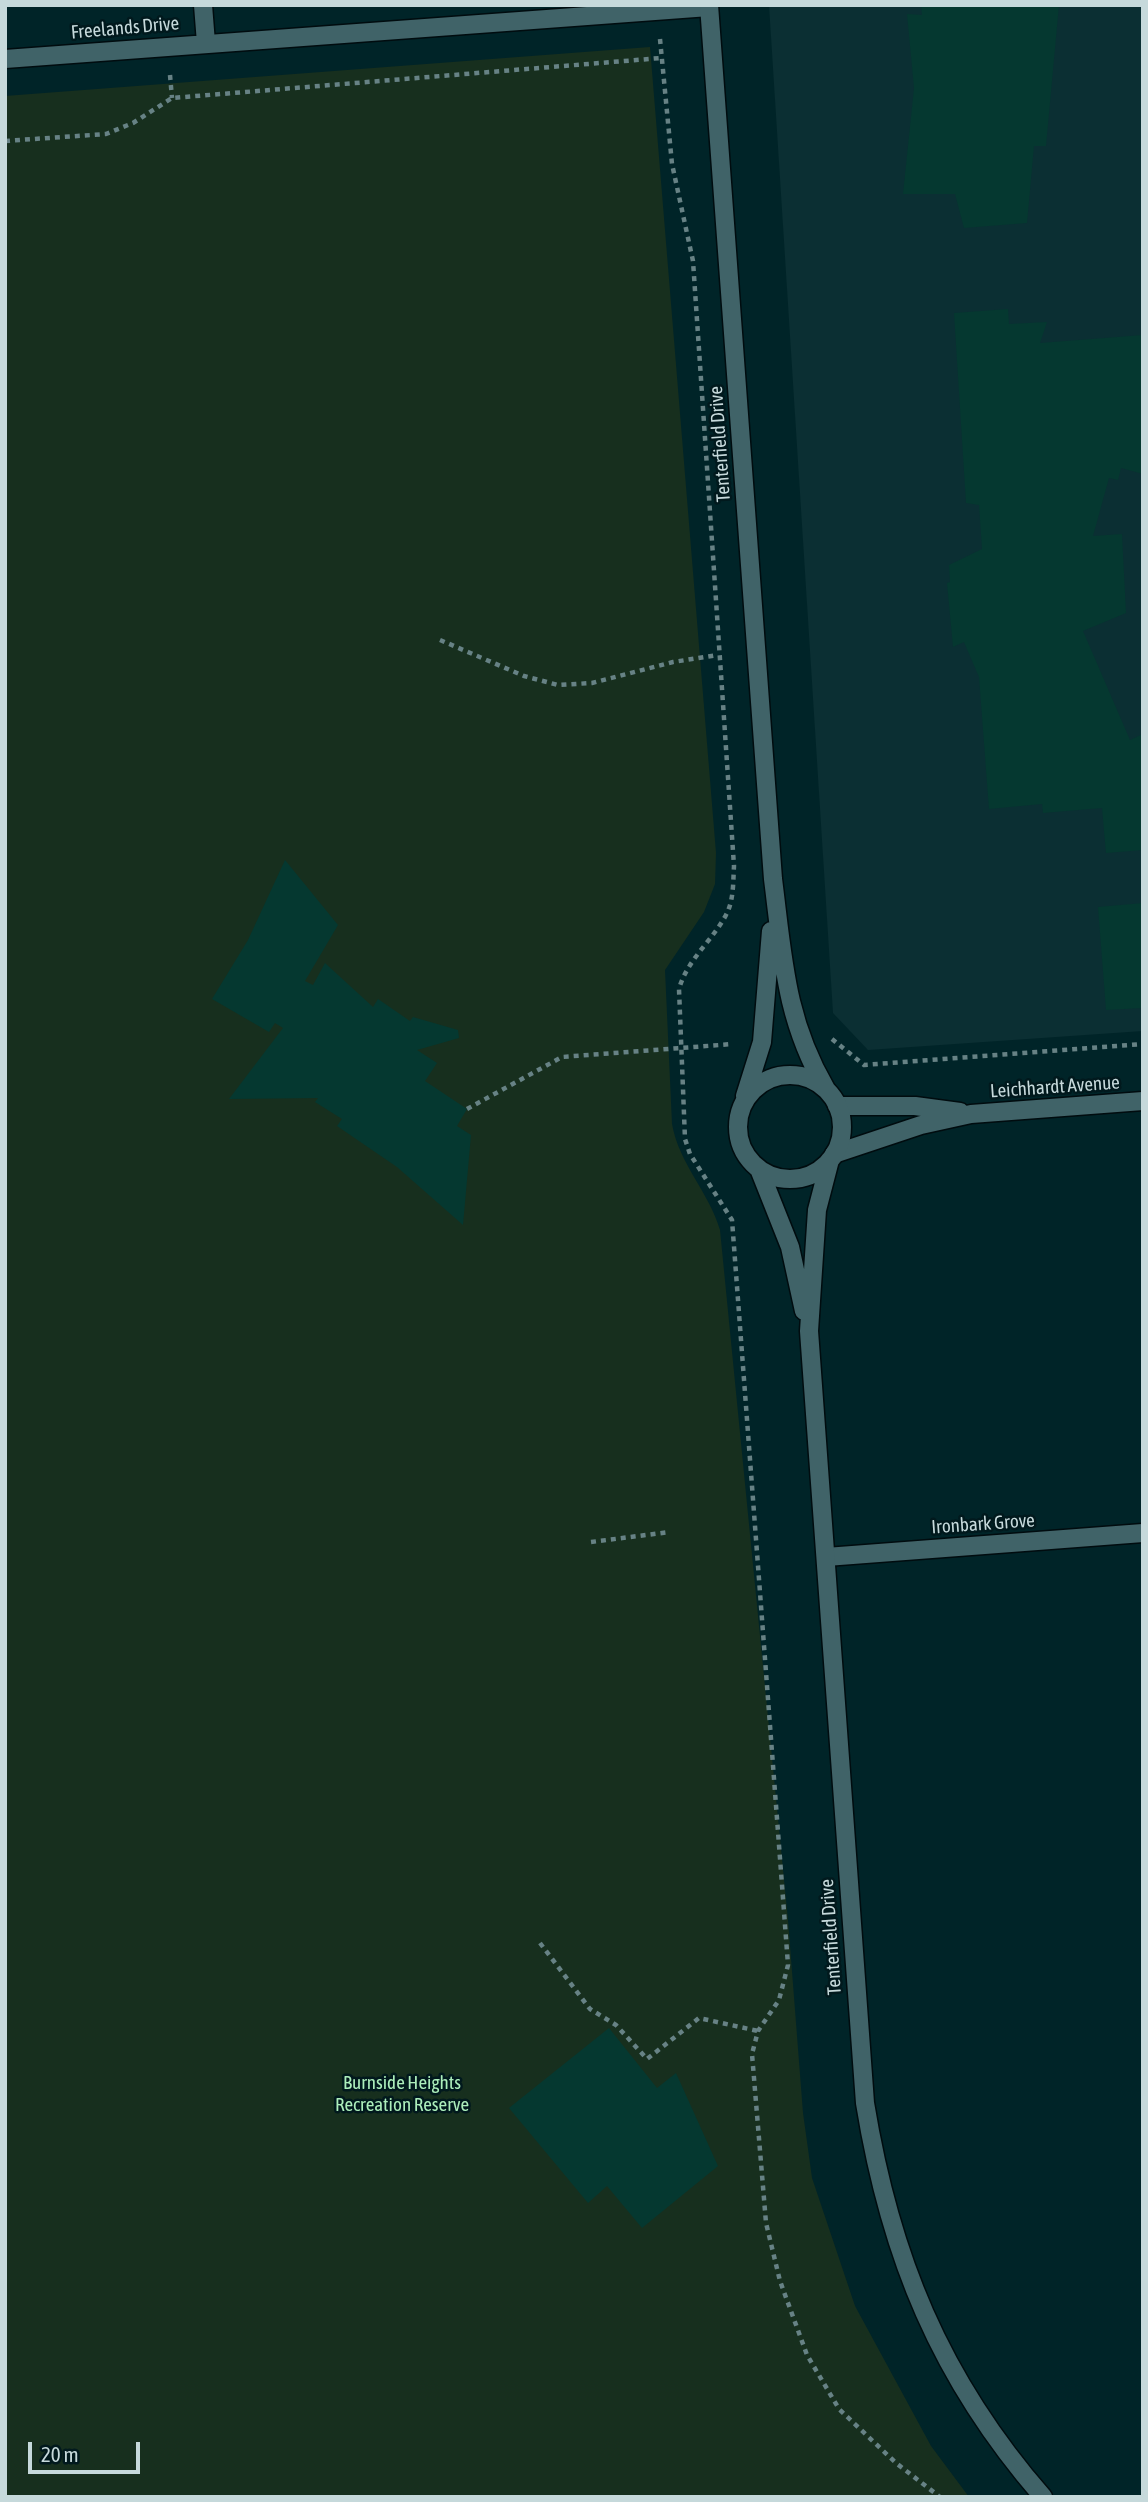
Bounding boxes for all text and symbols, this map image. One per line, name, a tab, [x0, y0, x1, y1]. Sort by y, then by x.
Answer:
street label: Freelands Drive	[70, 12, 180, 44]
street label: Tenterfield Drive	[705, 385, 735, 503]
street label: Leichhardt Avenue	[989, 1071, 1121, 1103]
street label: Ironbark Grove	[930, 1509, 1036, 1539]
street label: Tenterfield Drive	[816, 1878, 846, 1996]
park label: Burnside Heights Recreation Reserve	[335, 2072, 469, 2116]
scale bar	[32, 2428, 144, 2472]
text: 20 m	[41, 2442, 79, 2466]

